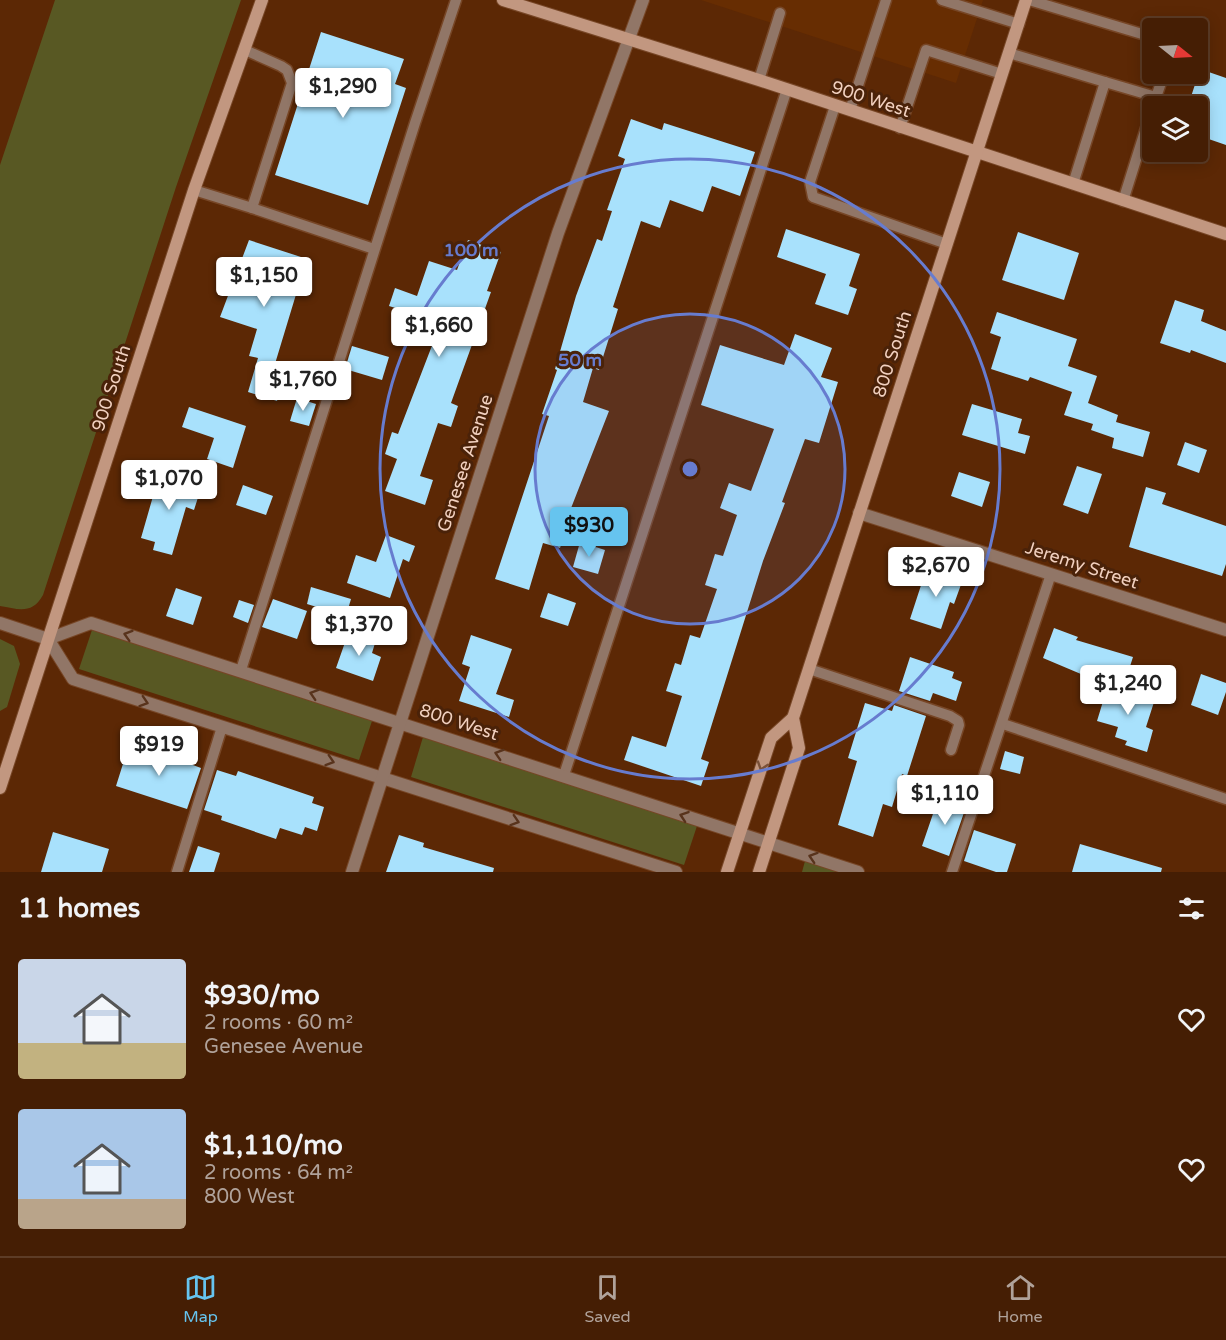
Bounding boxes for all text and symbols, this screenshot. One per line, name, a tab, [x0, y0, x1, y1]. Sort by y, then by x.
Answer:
north arrow	[1142, 18, 1208, 84]
map controls	[1142, 18, 1208, 162]
pin: $1,290	[294, 68, 392, 119]
text: $1,290	[309, 75, 377, 99]
street label: 900 West	[829, 76, 913, 122]
button: layers	[1142, 96, 1208, 162]
text: 100 m	[443, 239, 499, 261]
pin: $1,150	[215, 257, 313, 308]
text: $1,150	[230, 264, 298, 288]
pin: $1,660	[390, 307, 488, 358]
street label: 800 South	[868, 308, 916, 400]
text: $1,660	[405, 314, 473, 338]
street label: 900 South	[87, 342, 135, 434]
text: 50 m	[558, 349, 602, 371]
pin: $1,760	[254, 361, 352, 412]
text: $1,760	[269, 368, 337, 392]
street label: Genesee Avenue	[432, 392, 498, 534]
centre of rings	[680, 459, 700, 479]
pin: $1,070	[120, 460, 218, 511]
text: $1,070	[135, 467, 203, 491]
pin: $930	[553, 507, 625, 558]
text: $930	[564, 514, 614, 538]
street label: Jeremy Street	[1023, 536, 1141, 594]
pin: $2,670	[887, 547, 985, 598]
text: $2,670	[902, 554, 970, 578]
pin: $1,370	[310, 606, 408, 657]
text: $1,370	[325, 613, 393, 637]
one-way arrow	[123, 630, 134, 642]
pin: $1,240	[1079, 665, 1177, 716]
text: $1,240	[1094, 672, 1162, 696]
one-way arrow	[309, 688, 320, 701]
one-way arrow	[138, 694, 149, 707]
street label: 800 West	[417, 699, 501, 745]
pin: $919	[123, 726, 195, 777]
text: $919	[134, 733, 184, 757]
one-way arrow	[494, 749, 505, 761]
one-way arrow	[324, 754, 335, 766]
one-way arrow	[757, 760, 769, 771]
pin: $1,110	[896, 775, 994, 826]
text: $1,110	[911, 782, 979, 806]
one-way arrow	[679, 811, 690, 823]
one-way arrow	[509, 813, 520, 826]
one-way arrow	[808, 852, 819, 865]
icon: filters	[1175, 892, 1208, 925]
text: 11 homes	[18, 893, 140, 924]
text: $930/mo	[204, 980, 320, 1011]
icon: home	[66, 983, 138, 1055]
icon: heart	[1175, 1003, 1208, 1036]
text: 2 rooms · 60 m²	[204, 1011, 353, 1035]
text: Genesee Avenue	[204, 1035, 363, 1059]
text: $1,110/mo	[204, 1130, 343, 1161]
icon: home	[66, 1133, 138, 1205]
icon: heart	[1175, 1153, 1208, 1186]
text: 2 rooms · 64 m²	[204, 1161, 353, 1185]
text: 800 West	[204, 1185, 295, 1209]
tab: Map	[183, 1271, 218, 1327]
tab: Saved	[584, 1271, 631, 1327]
tab: Home	[997, 1271, 1043, 1327]

